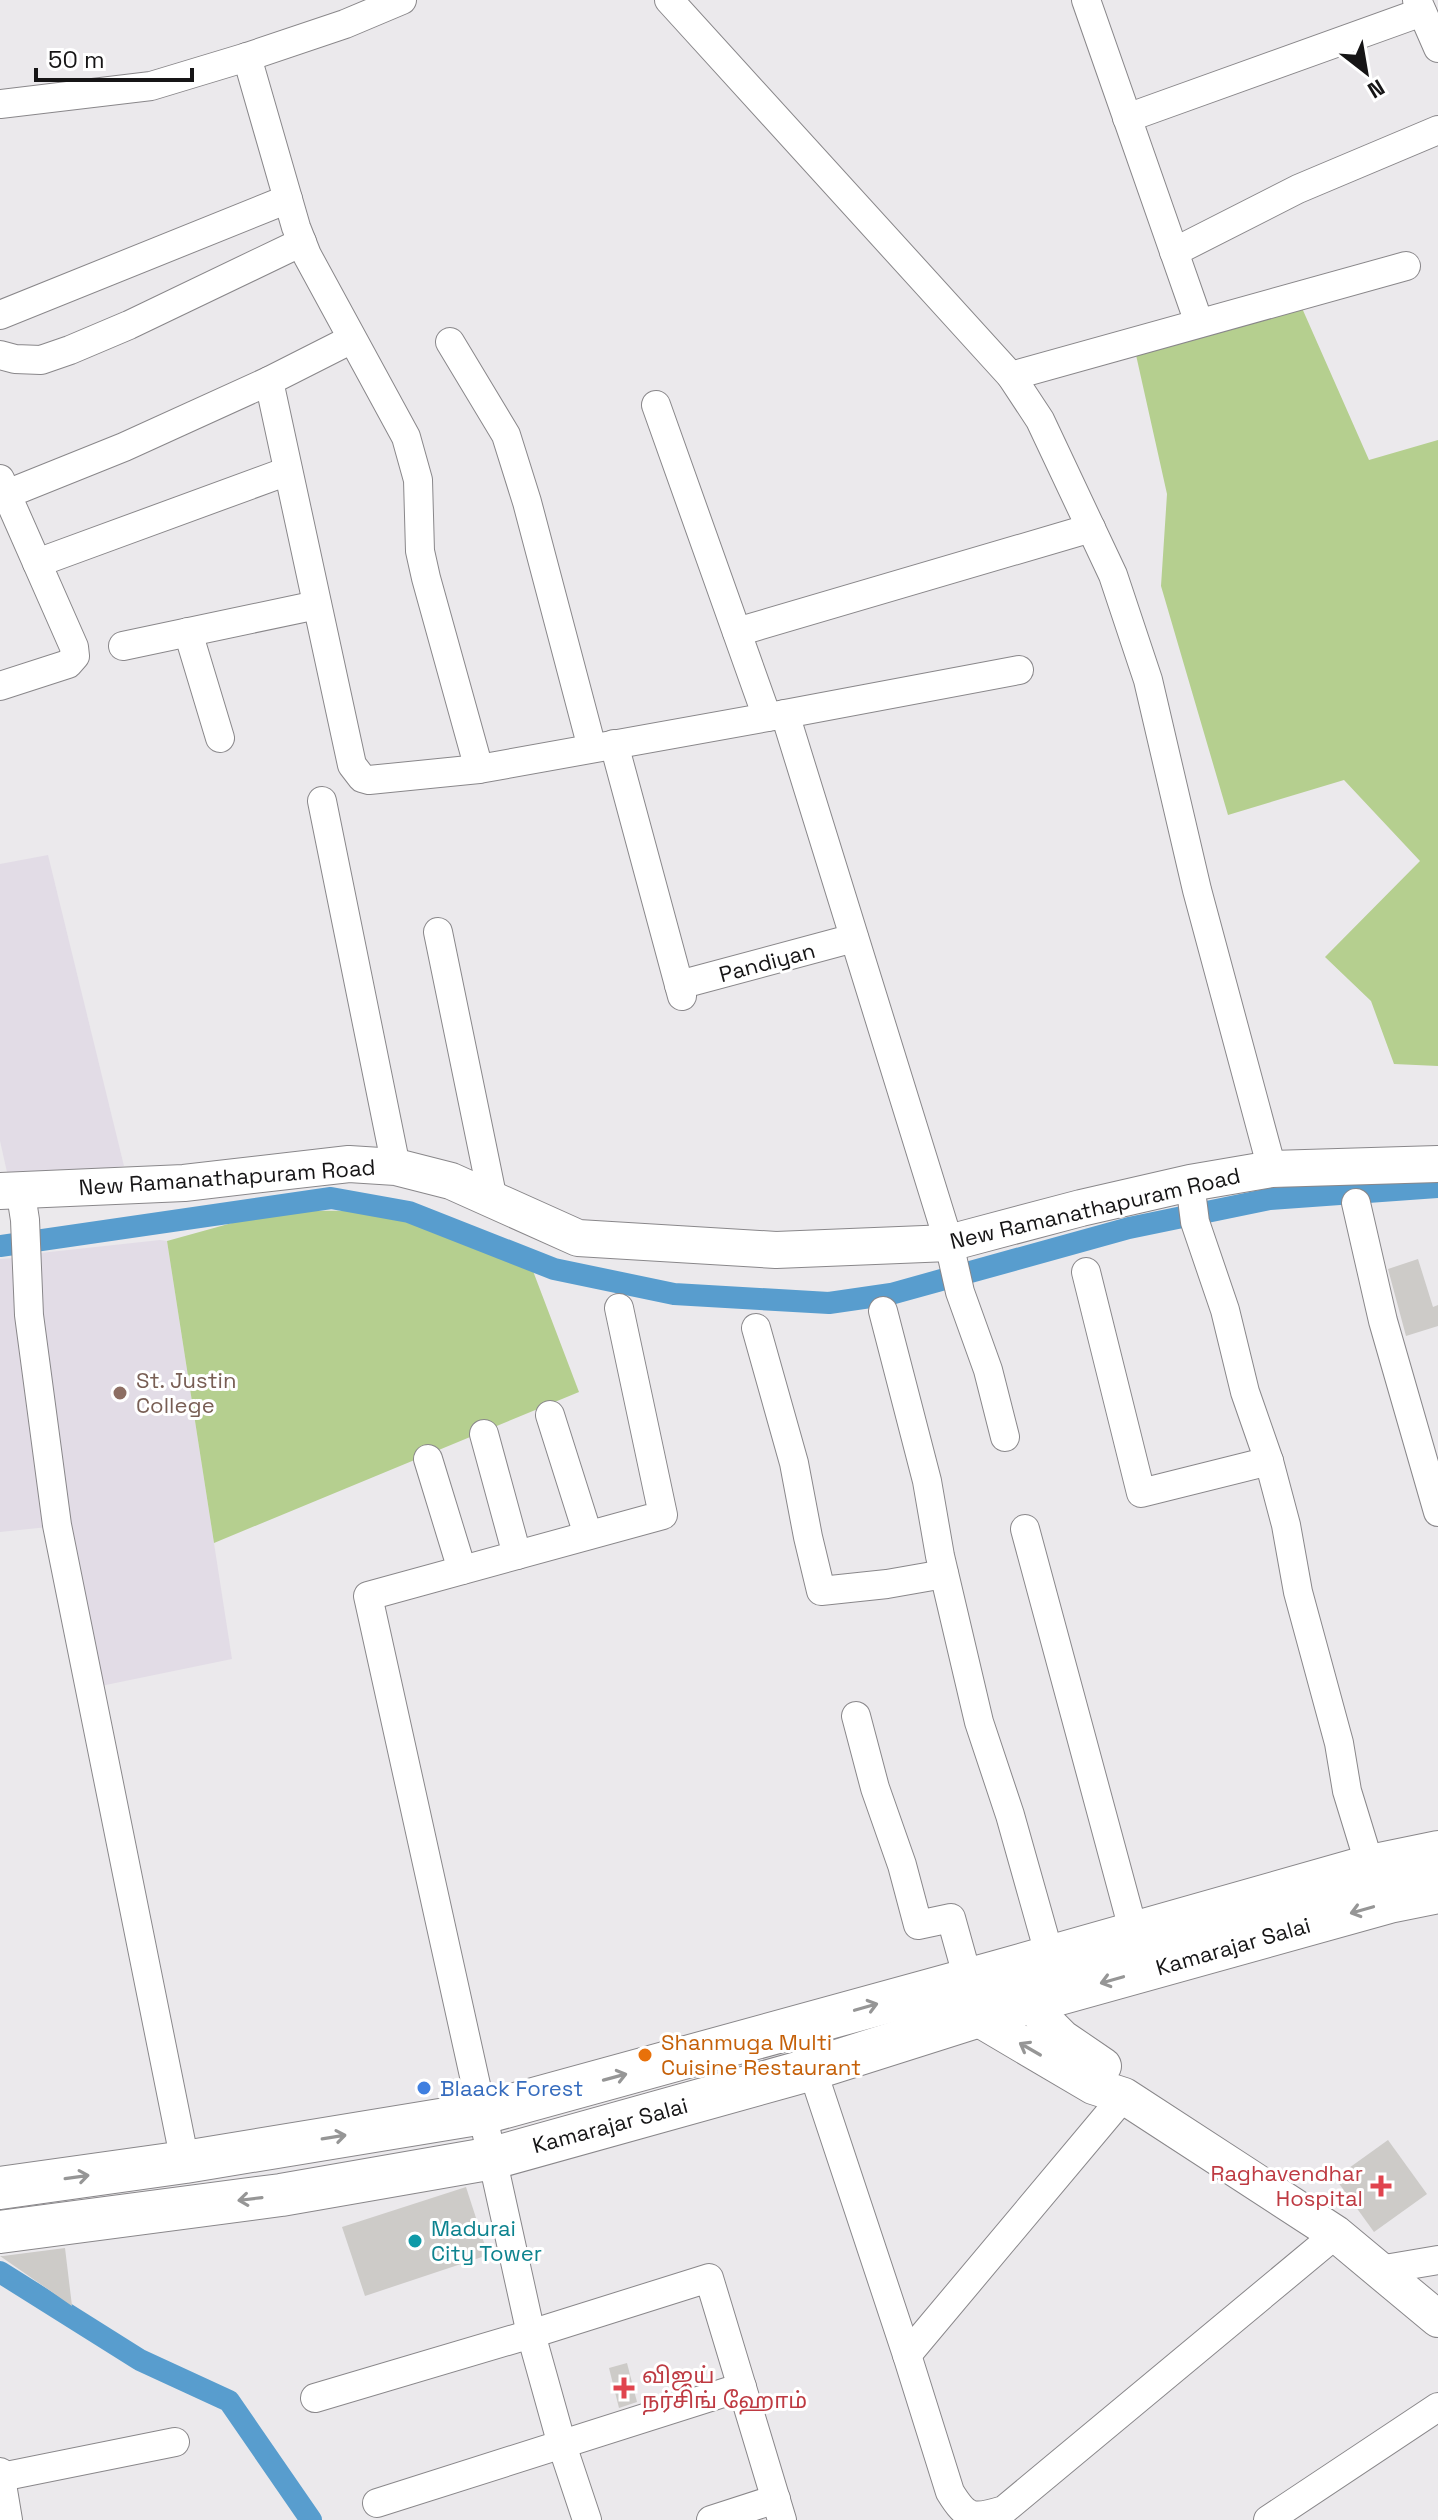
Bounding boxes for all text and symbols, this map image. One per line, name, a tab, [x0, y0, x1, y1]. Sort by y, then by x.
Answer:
scale bar	[36, 32, 192, 82]
north arrow	[1326, 32, 1406, 112]
text: 50 m	[48, 44, 105, 75]
text: N	[1363, 73, 1390, 105]
street label: Pandiyan	[716, 936, 818, 988]
street label: New Ramanathapuram Road	[78, 1153, 376, 1201]
street label: New Ramanathapuram Road	[947, 1161, 1243, 1255]
place label: St. Justin College	[136, 1366, 236, 1419]
marker: St. Justin College	[111, 1384, 129, 1402]
one-way arrow	[1350, 1903, 1376, 1918]
street label: Kamarajar Salai	[1152, 1911, 1314, 1981]
one-way arrow	[1099, 1973, 1125, 1988]
one-way arrow	[852, 1999, 878, 2014]
place label: Shanmuga Multi Cuisine Restaurant	[661, 2028, 861, 2081]
one-way arrow	[1019, 2040, 1042, 2056]
marker: Shanmuga Multi Cuisine Restaurant	[636, 2046, 654, 2064]
one-way arrow	[602, 2068, 628, 2083]
place label: Blaack Forest	[440, 2074, 583, 2102]
marker: Blaack Forest	[415, 2079, 433, 2097]
street label: Kamarajar Salai	[529, 2091, 691, 2159]
one-way arrow	[321, 2129, 346, 2144]
place label: Raghavendhar Hospital	[1211, 2159, 1363, 2212]
one-way arrow	[64, 2169, 89, 2184]
marker: Raghavendhar Hospital	[1370, 2175, 1392, 2197]
one-way arrow	[238, 2192, 263, 2207]
place label: Madurai City Tower	[431, 2214, 542, 2267]
marker: Madurai City Tower	[406, 2232, 424, 2250]
place label: விஜய் நர்சிங் ஹோம்	[642, 2361, 807, 2415]
marker: விஜய் நர்சிங் ஹோம்	[613, 2377, 635, 2399]

